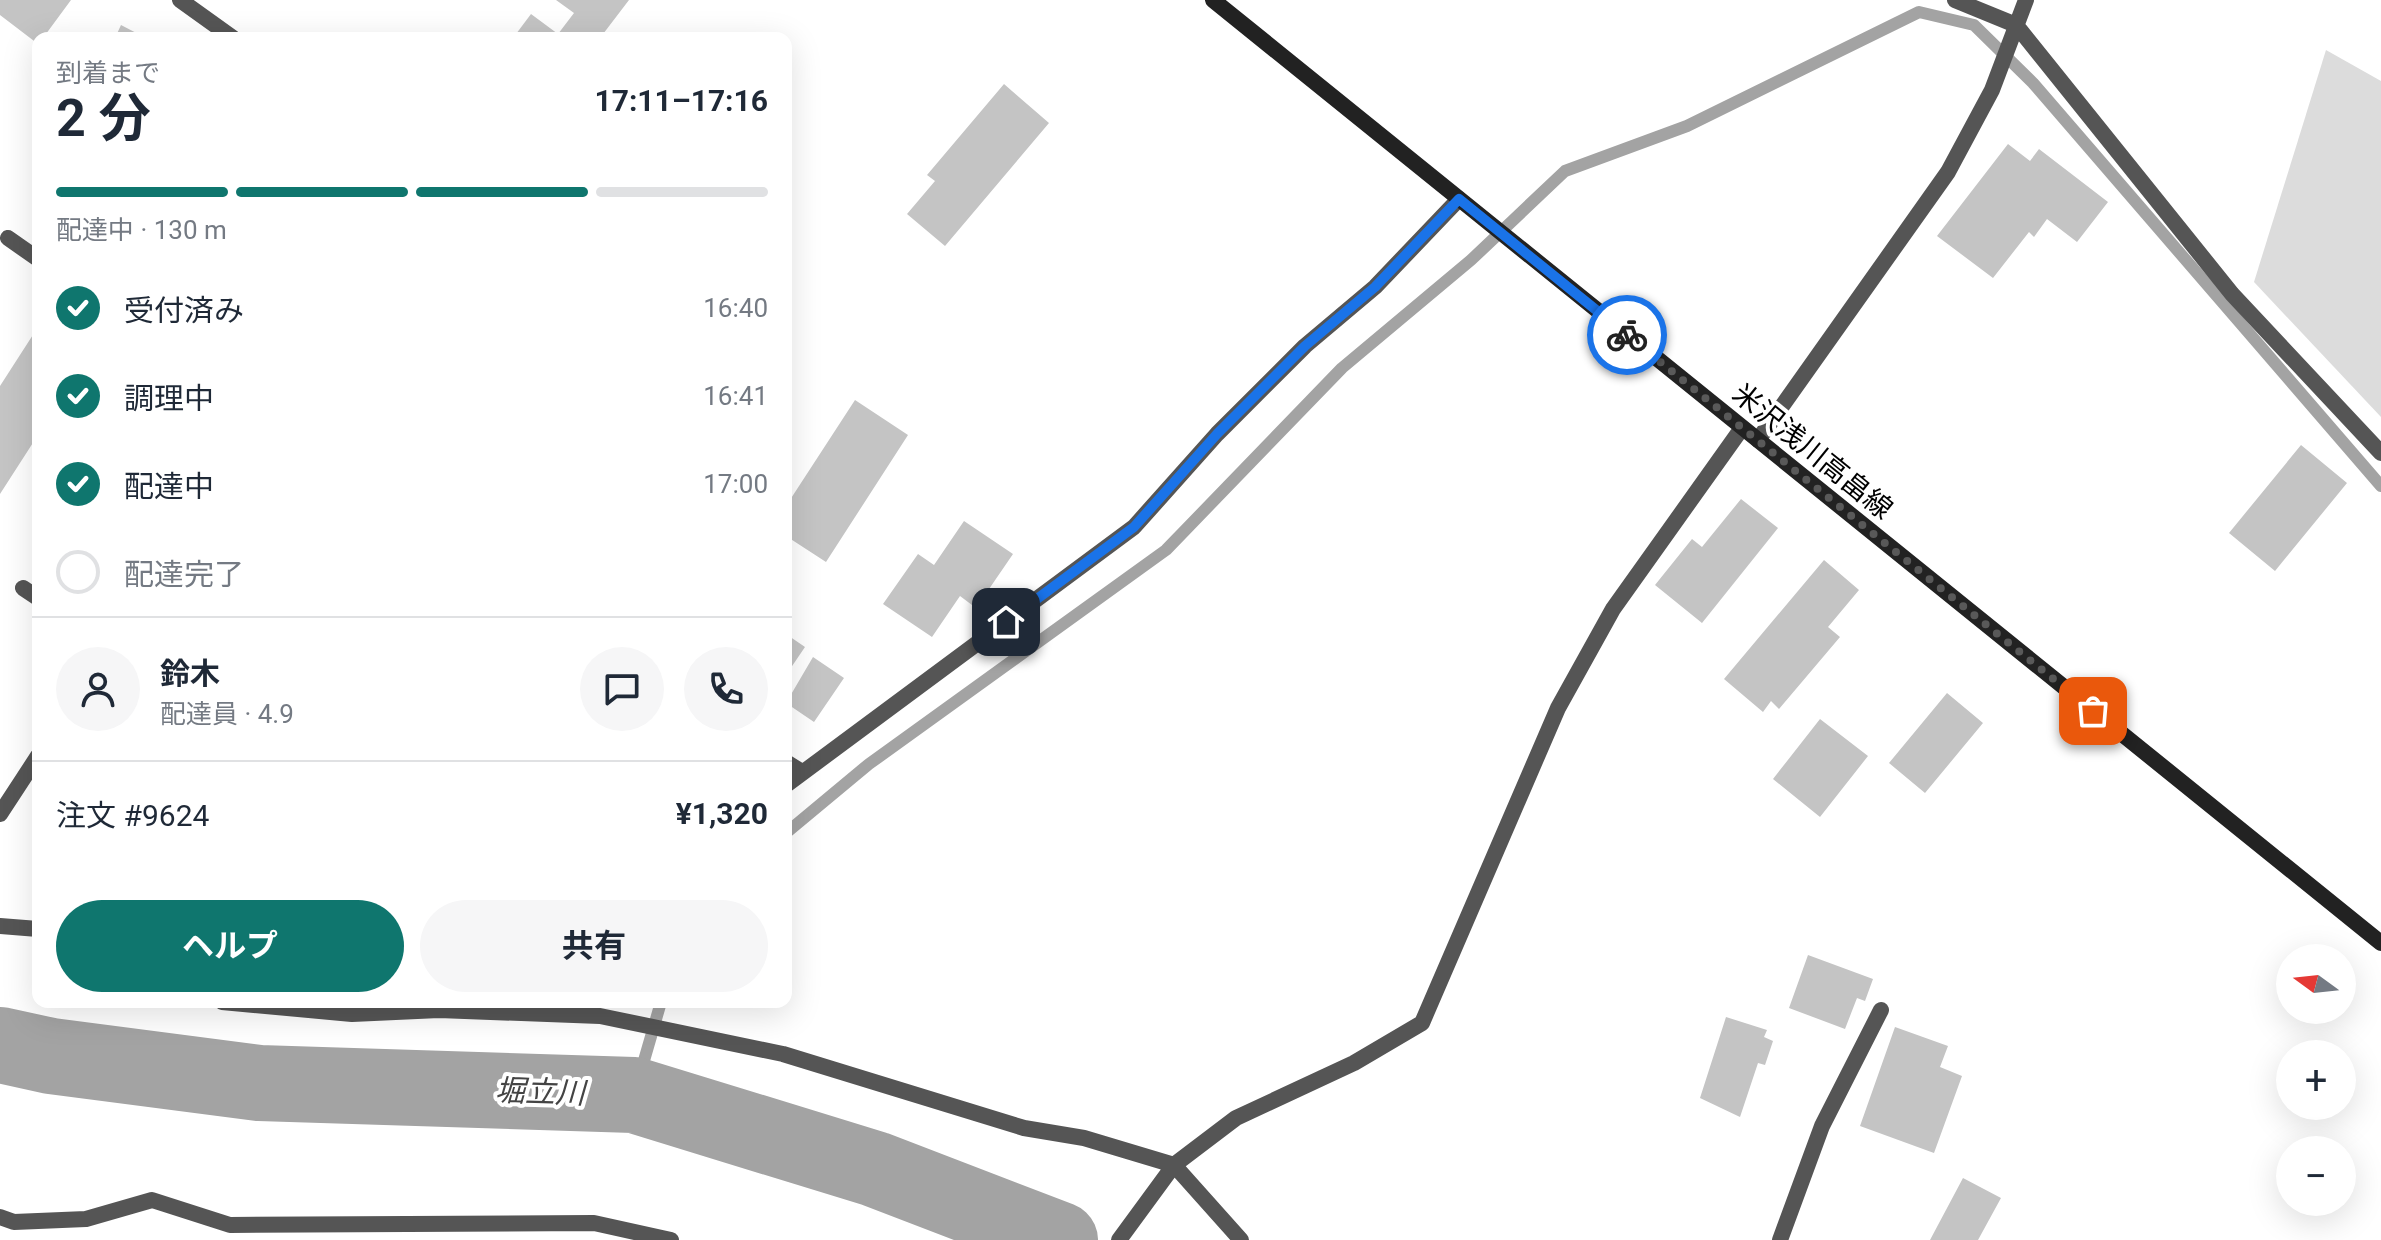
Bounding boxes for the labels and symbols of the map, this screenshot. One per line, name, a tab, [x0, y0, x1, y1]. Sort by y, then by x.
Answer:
courier	[1587, 295, 1667, 375]
street label: 米沢浅川高畠線	[1726, 377, 1899, 526]
pin	[972, 588, 1040, 656]
pin	[2059, 677, 2127, 745]
north arrow	[2276, 944, 2356, 1024]
water label: 堀立川	[494, 1072, 589, 1111]

